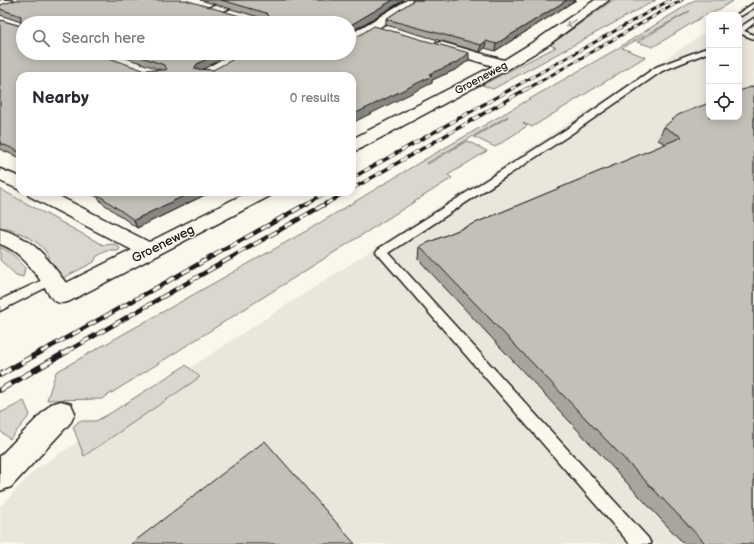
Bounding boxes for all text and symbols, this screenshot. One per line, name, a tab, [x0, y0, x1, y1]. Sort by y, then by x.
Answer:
map controls	[706, 12, 742, 120]
button: +	[706, 12, 742, 48]
search box	[16, 16, 356, 60]
one-way arrow	[566, 18, 577, 27]
icon: search	[30, 27, 52, 49]
text: Search here	[62, 29, 145, 48]
button: −	[706, 48, 742, 84]
street label: Groeneweg	[452, 59, 510, 97]
button: locate	[706, 84, 742, 120]
text: Nearby	[32, 88, 89, 108]
text: 0 results	[290, 90, 340, 106]
street label: Groeneweg	[129, 221, 197, 267]

